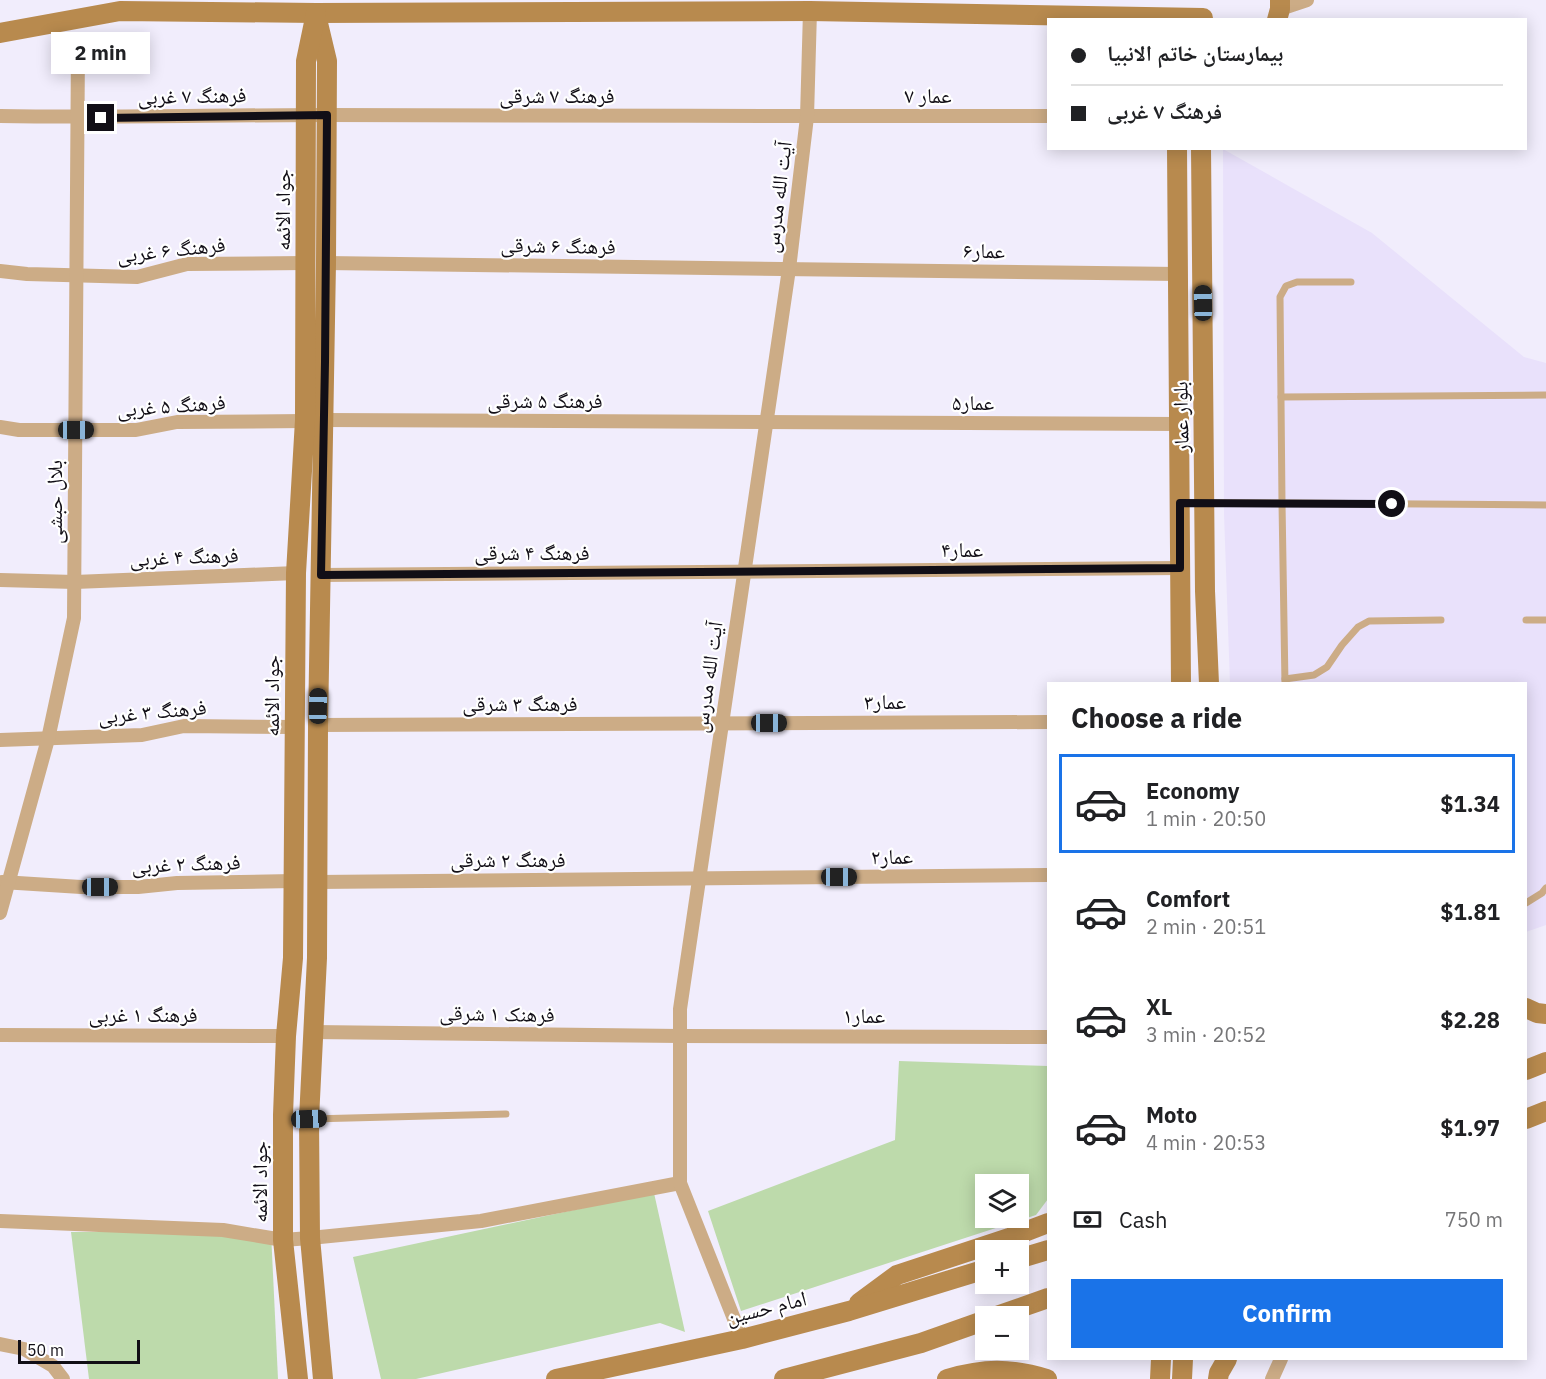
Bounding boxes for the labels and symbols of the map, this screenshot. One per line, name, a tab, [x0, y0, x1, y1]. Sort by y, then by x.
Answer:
callout: 2 min	[51, 31, 150, 73]
street label: فرهنگ ۷ غربی	[137, 80, 247, 110]
street label: فرهنگ ۷ شرقی	[499, 81, 615, 109]
street label: عمار ۷	[904, 81, 952, 109]
route end	[87, 104, 114, 131]
street label: آیت الله مدرس	[756, 139, 798, 254]
street label: جواد الائمه	[268, 169, 296, 251]
street label: فرهنگ ۶ غربی	[115, 229, 227, 269]
street label: فرهنگ ۶ شرقی	[500, 230, 616, 260]
street label: عمار۶	[963, 236, 1006, 264]
car	[1194, 285, 1212, 321]
street label: بلوار عمار	[1165, 381, 1195, 454]
street label: فرهنگ ۵ شرقی	[487, 386, 603, 414]
street label: فرهنگ ۵ غربی	[116, 387, 226, 423]
street label: عمار۵	[952, 388, 994, 416]
car	[58, 421, 94, 439]
street label: بلال حبشی	[40, 460, 68, 544]
route start	[1378, 490, 1405, 517]
street label: عمار۴	[941, 535, 983, 563]
street label: فرهنگ ۴ شرقی	[474, 538, 590, 566]
street label: فرهنگ ۴ غربی	[129, 540, 239, 572]
street label: آیت الله مدرس	[685, 619, 729, 735]
street label: جواد الائمه	[257, 655, 285, 737]
street label: عمار۳	[864, 687, 906, 715]
car	[309, 688, 327, 724]
street label: فرهنگ ۳ شرقی	[462, 689, 578, 717]
street label: فرهنگ ۳ غربی	[96, 692, 208, 730]
car	[751, 714, 787, 732]
street label: عمار۲	[871, 842, 914, 870]
street label: فرهنگ ۲ شرقی	[450, 845, 566, 873]
street label: فرهنگ ۲ غربی	[131, 847, 241, 879]
car	[821, 868, 857, 886]
car	[82, 878, 118, 896]
street label: فرهنک ۱ شرقی	[439, 998, 555, 1028]
street label: فرهنگ ۱ غربی	[88, 1000, 198, 1028]
street label: عمار۱	[843, 1001, 885, 1029]
car	[291, 1109, 327, 1129]
street label: جواد الائمه	[245, 1141, 273, 1223]
street label: امام حسین	[723, 1283, 810, 1332]
scale bar	[18, 1337, 140, 1364]

